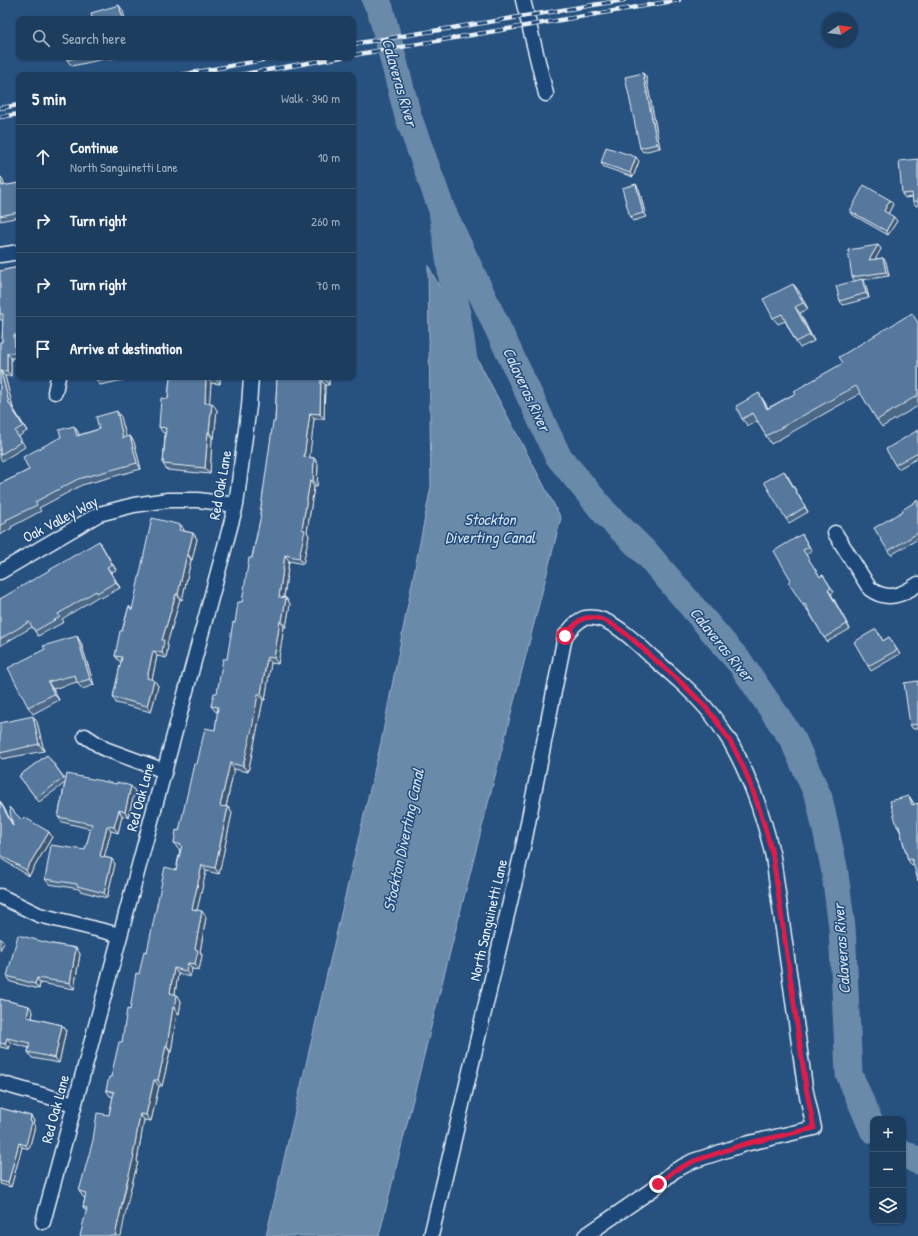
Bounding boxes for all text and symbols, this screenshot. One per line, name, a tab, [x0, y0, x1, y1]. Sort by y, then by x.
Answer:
north arrow	[822, 12, 858, 48]
search box	[16, 16, 356, 60]
icon: search	[30, 27, 52, 49]
text: Search here	[62, 28, 126, 49]
water label: Calaveras River	[377, 36, 424, 130]
text: 5 min	[32, 87, 66, 110]
text: Walk · 340 m	[281, 89, 340, 107]
text: Continue	[70, 137, 118, 158]
icon: ahead	[32, 146, 54, 168]
text: 10 m	[318, 148, 340, 166]
text: North Sanguinetti Lane	[70, 158, 178, 176]
icon: right	[32, 210, 54, 232]
text: Turn right	[70, 210, 126, 231]
text: 260 m	[311, 212, 340, 230]
icon: right	[32, 274, 54, 296]
text: Turn right	[70, 274, 126, 295]
text: 70 m	[316, 276, 340, 294]
icon: arrive	[32, 338, 54, 360]
text: Arrive at destination	[70, 338, 182, 359]
water label: Calaveras River	[498, 343, 557, 436]
street label: Red Oak Lane	[204, 449, 236, 521]
street label: Oak Valley Way	[19, 491, 101, 547]
water label: Stockton Diverting Canal	[445, 508, 536, 548]
water label: Calaveras River	[685, 602, 760, 687]
route start	[556, 627, 574, 645]
street label: Red Oak Lane	[121, 760, 159, 834]
water label: Stockton Diverting Canal	[377, 766, 429, 913]
street label: North Sanguinetti Lane	[464, 857, 512, 983]
water label: Calaveras River	[827, 901, 855, 995]
street label: Red Oak Lane	[36, 1072, 74, 1146]
map controls	[870, 1116, 906, 1224]
button: +	[870, 1116, 906, 1152]
button: −	[870, 1152, 906, 1188]
route end	[649, 1175, 667, 1193]
button: layers	[870, 1188, 906, 1224]

